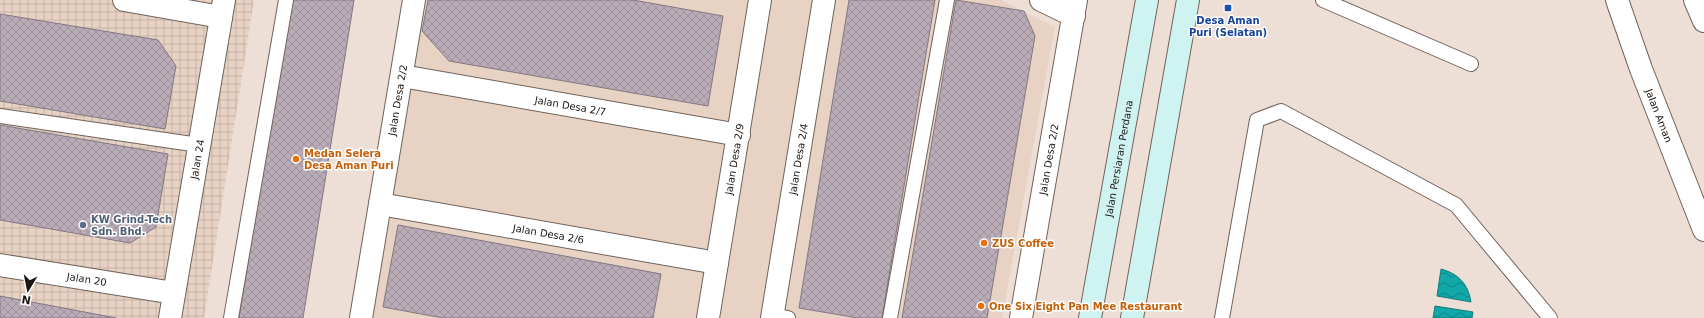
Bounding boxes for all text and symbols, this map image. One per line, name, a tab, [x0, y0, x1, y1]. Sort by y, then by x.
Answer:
marker: Desa Aman Puri (Selatan)	[1223, 3, 1233, 13]
place label: Desa Aman Puri (Selatan)	[1189, 15, 1267, 38]
street label: Jalan Desa 2/2	[386, 64, 409, 138]
street label: Jalan Aman	[1643, 86, 1674, 144]
street label: Jalan Desa 2/7	[533, 94, 607, 118]
street label: Jalan Persiaran Perdana	[1103, 99, 1135, 219]
street label: Jalan Desa 2/9	[723, 123, 746, 197]
street label: Jalan Desa 2/4	[787, 123, 810, 197]
street label: Jalan Desa 2/2	[1037, 123, 1060, 197]
street label: Jalan 24	[188, 139, 206, 181]
place label: Medan Selera Desa Aman Puri	[304, 148, 394, 171]
marker: Medan Selera Desa Aman Puri	[291, 154, 301, 164]
place label: KW Grind-Tech Sdn. Bhd.	[91, 214, 172, 237]
marker: KW Grind-Tech Sdn. Bhd.	[78, 220, 88, 230]
street label: Jalan Desa 2/6	[511, 222, 585, 246]
marker: ZUS Coffee	[979, 238, 989, 248]
place label: ZUS Coffee	[992, 238, 1054, 249]
north arrow	[8, 270, 48, 310]
street label: Jalan 20	[65, 271, 108, 288]
text: N	[21, 292, 32, 307]
marker: One Six Eight Pan Mee Restaurant	[976, 301, 986, 311]
place label: One Six Eight Pan Mee Restaurant	[989, 301, 1183, 312]

